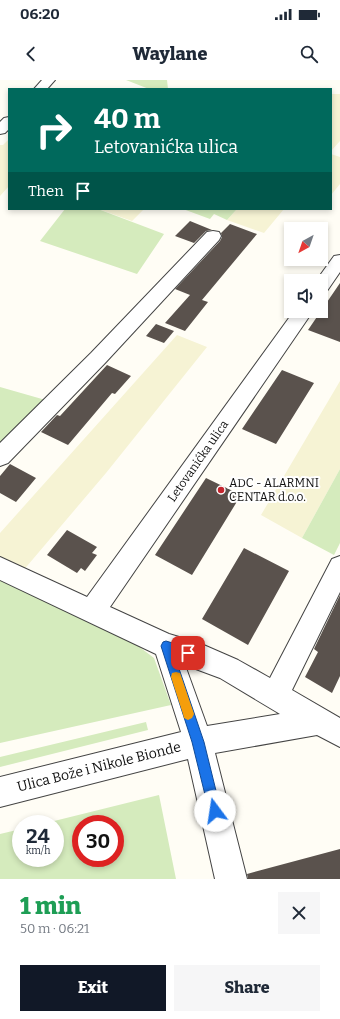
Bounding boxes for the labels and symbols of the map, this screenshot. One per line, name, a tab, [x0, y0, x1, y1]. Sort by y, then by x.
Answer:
north arrow	[284, 222, 328, 266]
street label: Letovanićka ulica	[165, 417, 232, 504]
place label: ADC - ALARMNI CENTAR d.o.o.	[229, 476, 319, 504]
marker: ADC - ALARMNI CENTAR d.o.o.	[216, 485, 226, 495]
pin	[171, 636, 205, 670]
street label: Ulica Bože i Nikole Bionde	[15, 738, 183, 796]
position arrow	[194, 790, 236, 832]
speed limit sign: 30	[72, 815, 124, 867]

